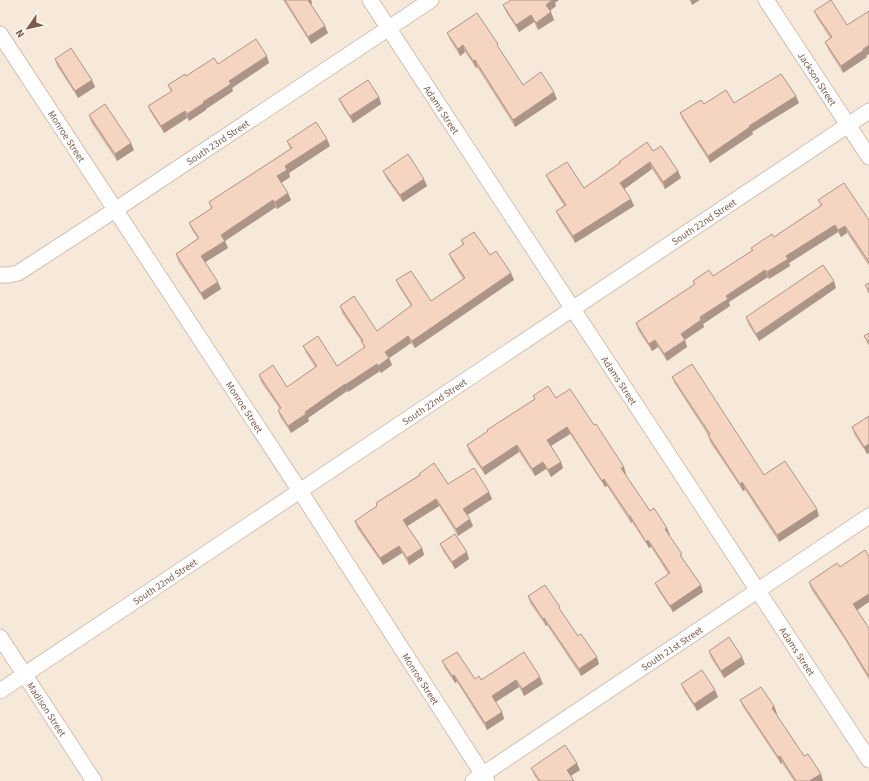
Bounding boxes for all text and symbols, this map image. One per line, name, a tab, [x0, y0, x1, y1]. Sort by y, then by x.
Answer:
north arrow	[8, 8, 48, 48]
text: N	[12, 26, 28, 41]
street label: Jackson Street	[794, 50, 840, 109]
street label: Adams Street	[420, 83, 463, 138]
street label: Monroe Street	[44, 108, 89, 166]
street label: South 23rd Street	[184, 116, 253, 169]
street label: South 22nd Street	[669, 195, 740, 249]
street label: Adams Street	[598, 354, 640, 409]
street label: South 22nd Street	[400, 375, 470, 429]
street label: Monroe Street	[222, 379, 266, 436]
street label: South 22nd Street	[130, 555, 201, 609]
street label: South 21st Street	[639, 623, 706, 675]
street label: Adams Street	[776, 625, 818, 679]
street label: Monroe Street	[398, 651, 442, 708]
street label: Madison Street	[23, 680, 69, 740]

